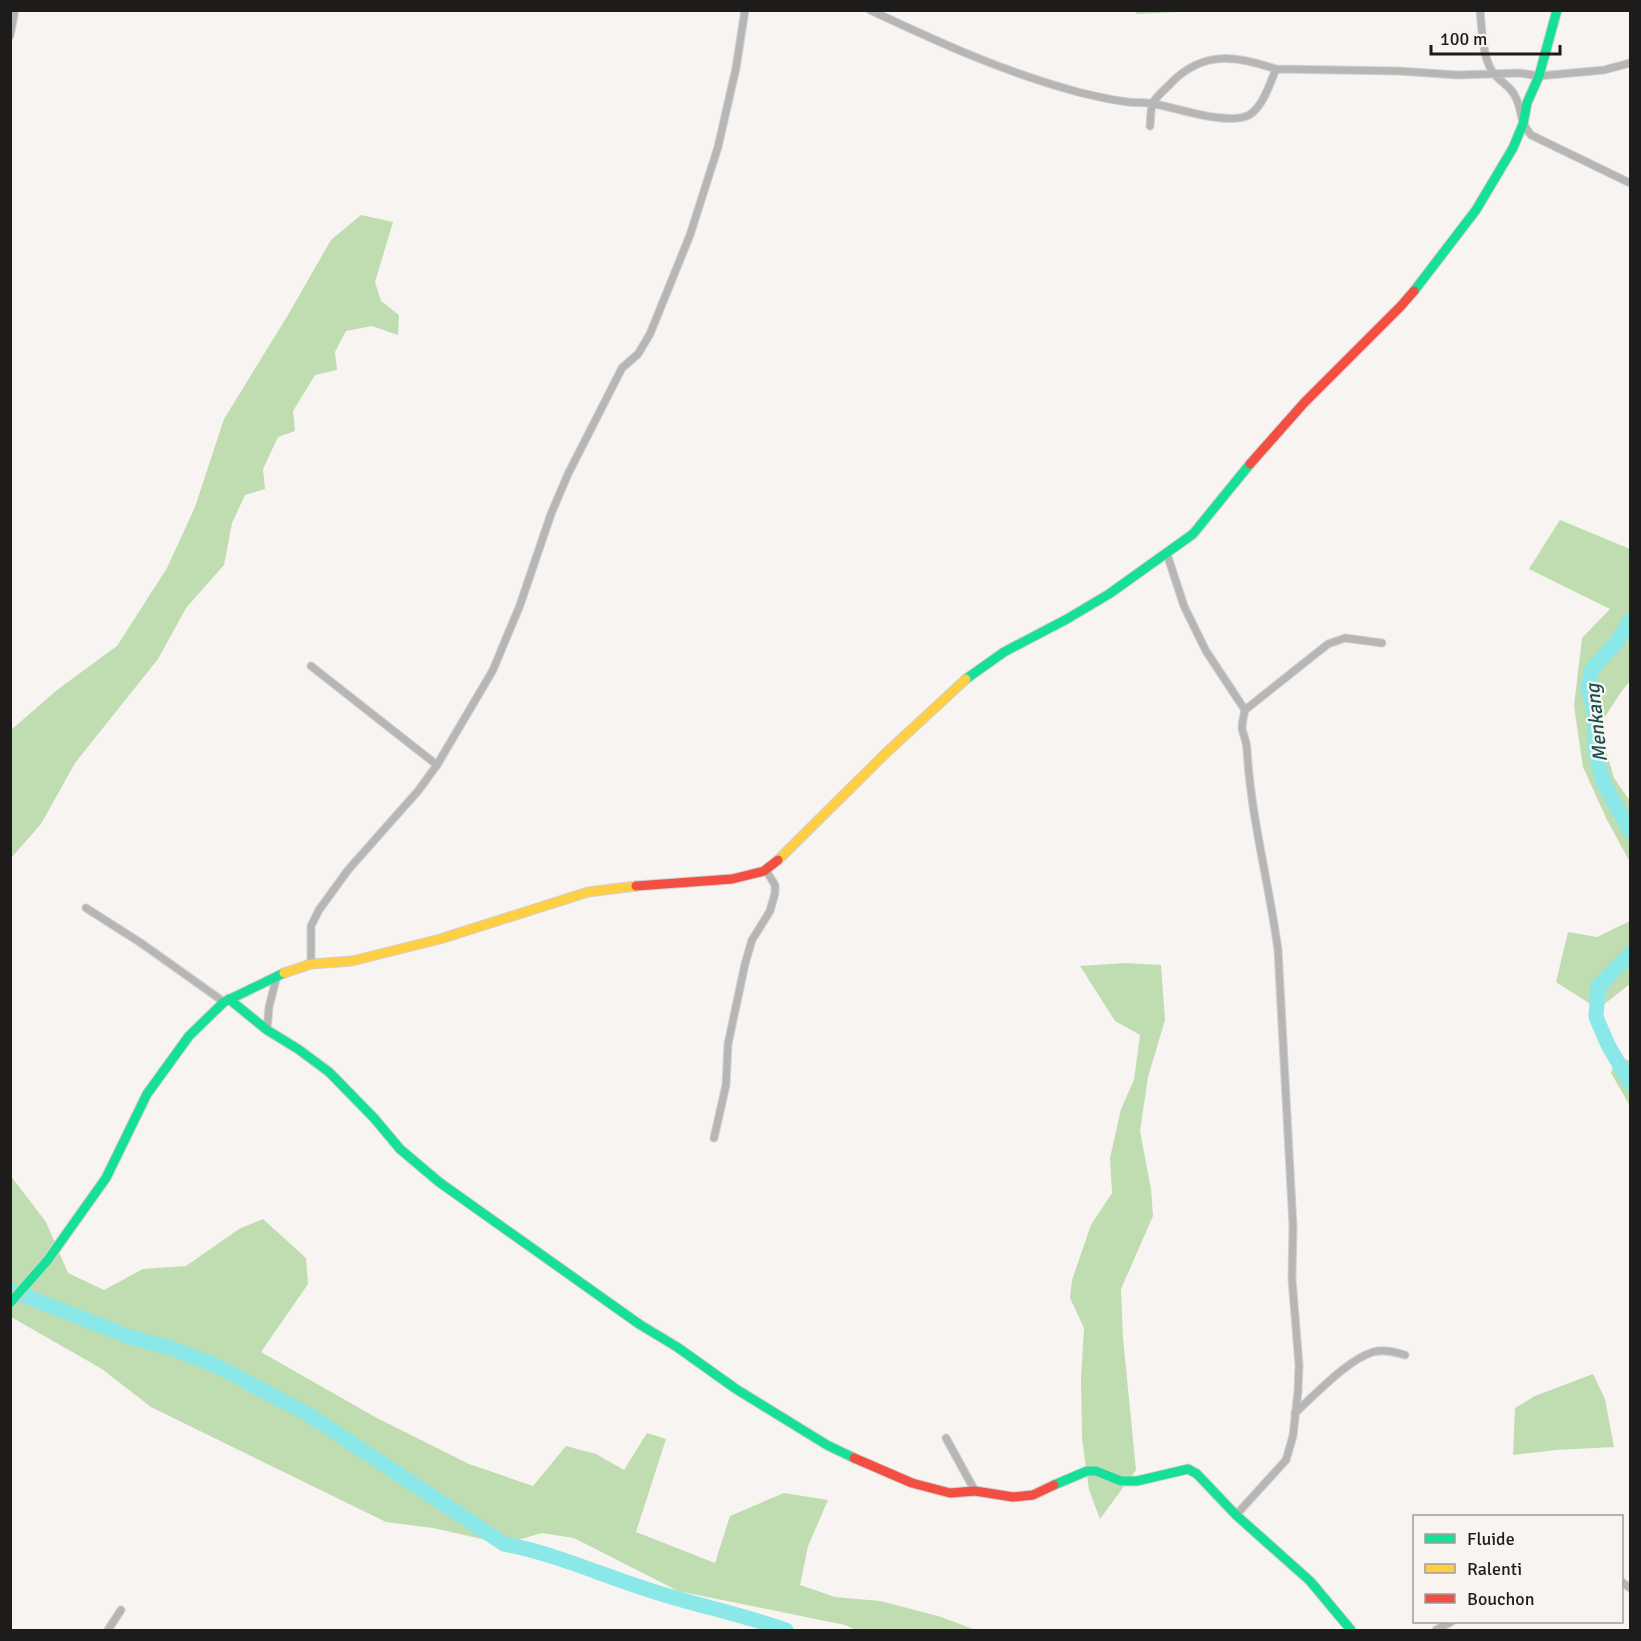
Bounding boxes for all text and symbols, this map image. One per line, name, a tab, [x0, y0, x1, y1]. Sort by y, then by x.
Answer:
scale bar	[1431, 18, 1560, 56]
text: 100 m	[1440, 28, 1487, 50]
water label: Menkang	[1580, 681, 1613, 763]
legend	[1413, 1515, 1623, 1623]
text: Fluide	[1467, 1528, 1515, 1550]
text: Ralenti	[1467, 1558, 1522, 1580]
text: Bouchon	[1467, 1588, 1535, 1610]

